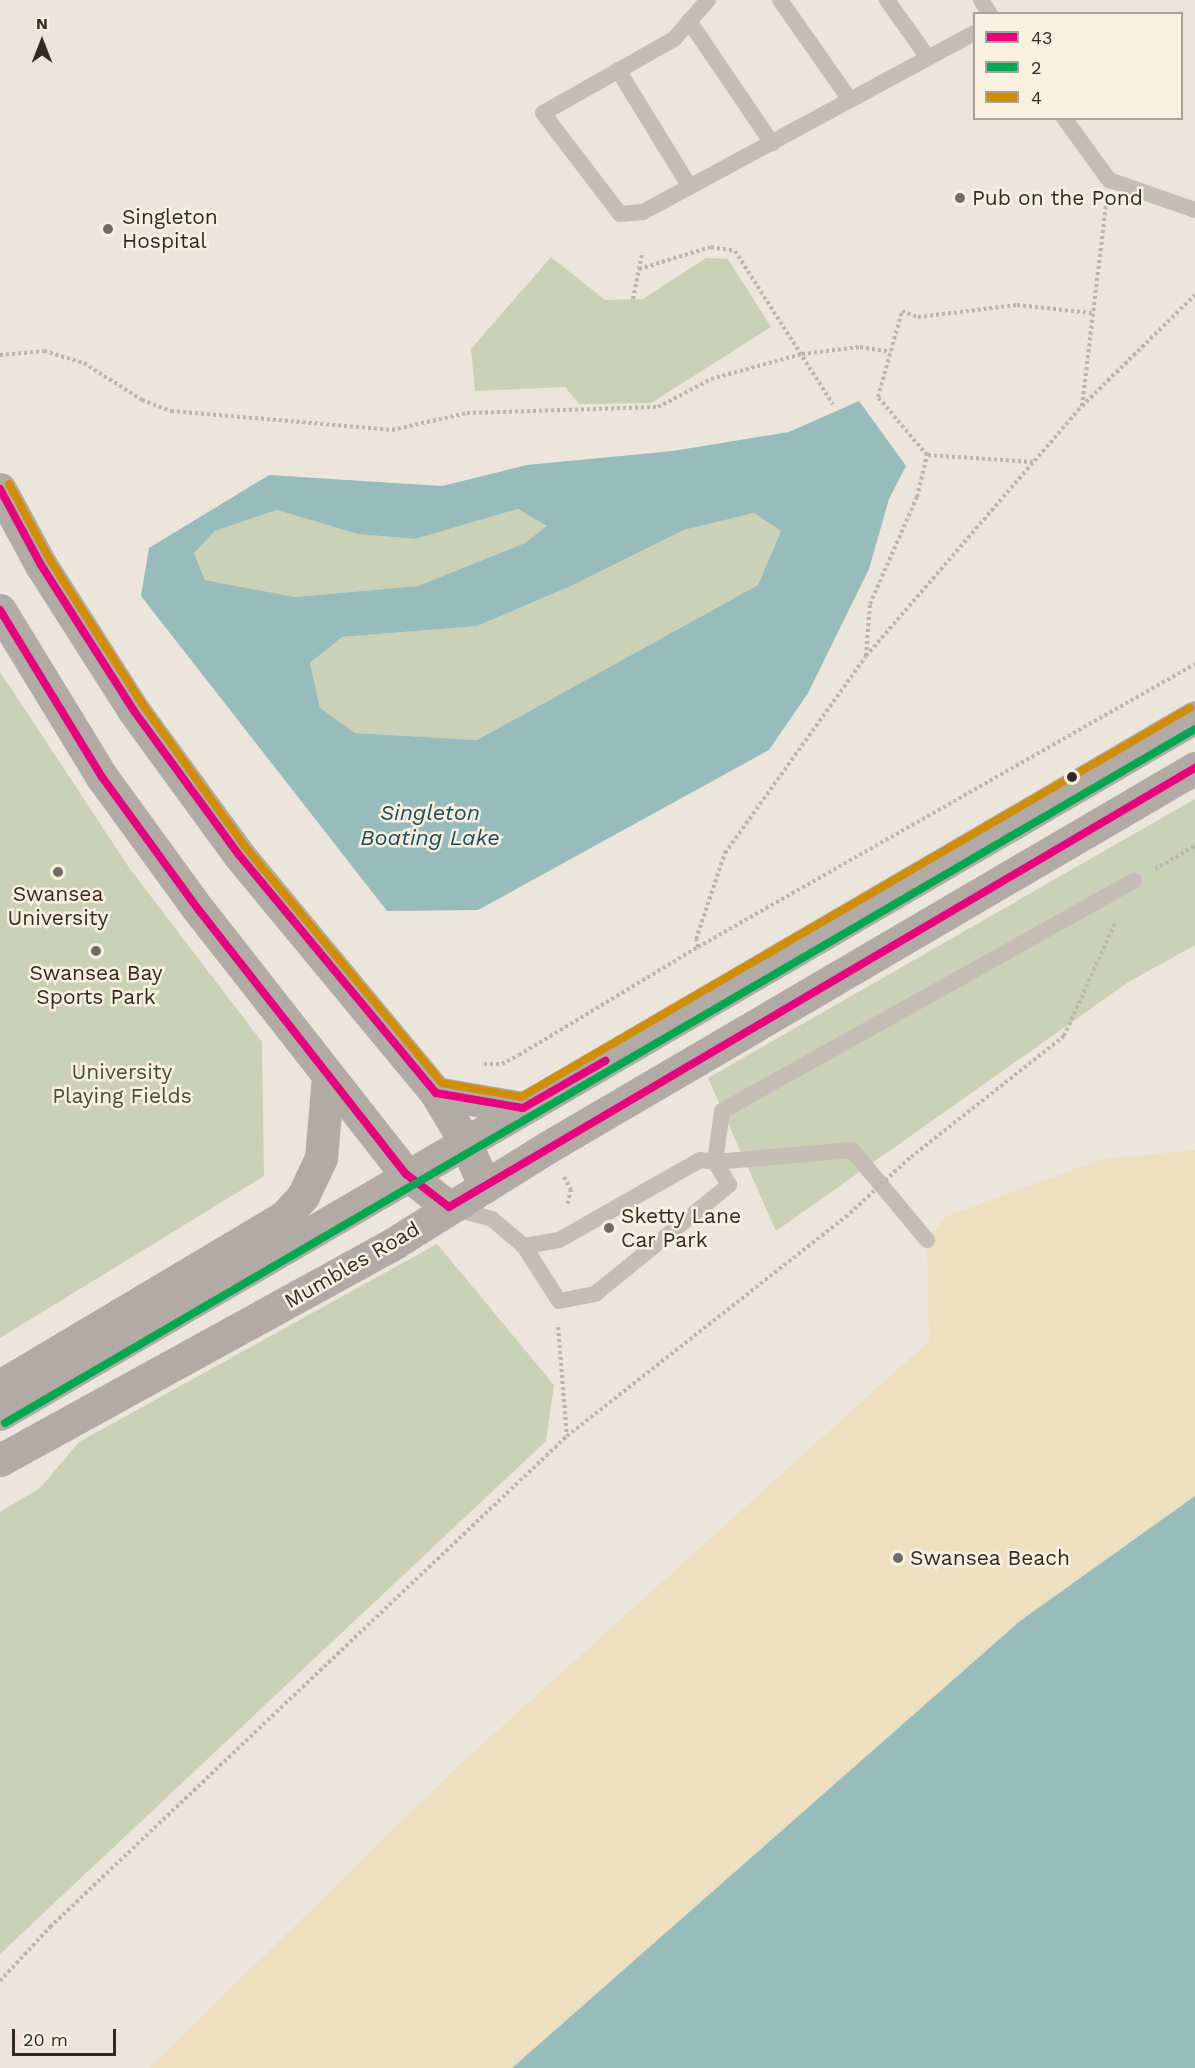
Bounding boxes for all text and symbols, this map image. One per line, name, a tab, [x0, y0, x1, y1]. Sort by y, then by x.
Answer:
north arrow	[12, 12, 72, 72]
legend	[973, 12, 1183, 120]
text: N	[36, 14, 48, 33]
text: 43	[1031, 27, 1053, 48]
text: 2	[1031, 57, 1042, 78]
text: 4	[1031, 87, 1042, 108]
place label: Pub on the Pond	[972, 185, 1143, 211]
marker: Pub on the Pond	[953, 191, 967, 205]
place label: Singleton Hospital	[122, 204, 218, 254]
marker: Singleton Hospital	[99, 220, 117, 238]
unlabelled marker	[1066, 771, 1078, 783]
water label: Singleton Boating Lake	[360, 799, 500, 850]
marker: Swansea University	[51, 865, 65, 879]
place label: Swansea University	[8, 881, 108, 931]
marker: Swansea Bay Sports Park	[89, 944, 103, 958]
place label: Swansea Bay Sports Park	[29, 960, 163, 1010]
park label: University Playing Fields	[52, 1059, 192, 1109]
place label: Sketty Lane Car Park	[621, 1203, 742, 1253]
street label: Mumbles Road	[280, 1216, 424, 1314]
marker: Sketty Lane Car Park	[602, 1221, 616, 1235]
place label: Swansea Beach	[910, 1545, 1070, 1571]
marker: Swansea Beach	[891, 1551, 905, 1565]
scale bar	[15, 2017, 118, 2055]
text: 20 m	[23, 2029, 68, 2050]

